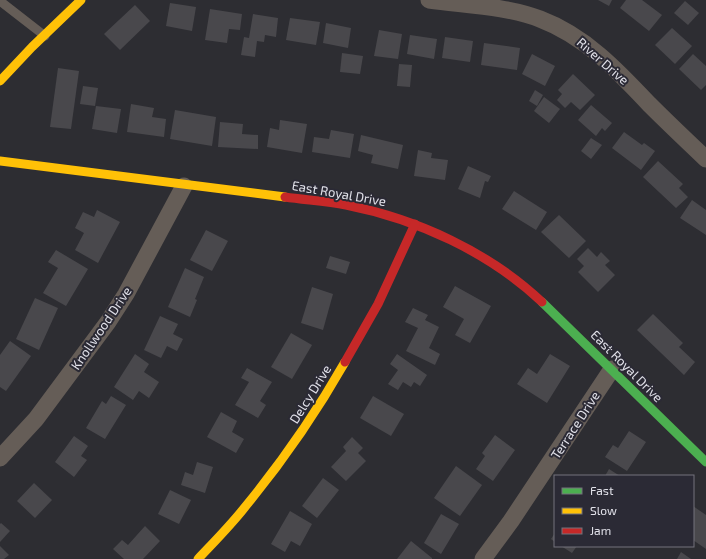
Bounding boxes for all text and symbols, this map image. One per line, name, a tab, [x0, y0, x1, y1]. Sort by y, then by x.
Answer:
street label: River Drive	[574, 34, 632, 88]
street label: East Royal Drive	[291, 177, 387, 209]
street label: Knollwood Drive	[67, 283, 135, 373]
street label: East Royal Drive	[588, 327, 666, 405]
street label: Delcy Drive	[286, 362, 334, 426]
street label: Terrace Drive	[547, 388, 603, 462]
legend	[554, 475, 694, 547]
text: Fast	[590, 483, 614, 497]
text: Slow	[590, 503, 617, 517]
text: Jam	[590, 523, 611, 537]

